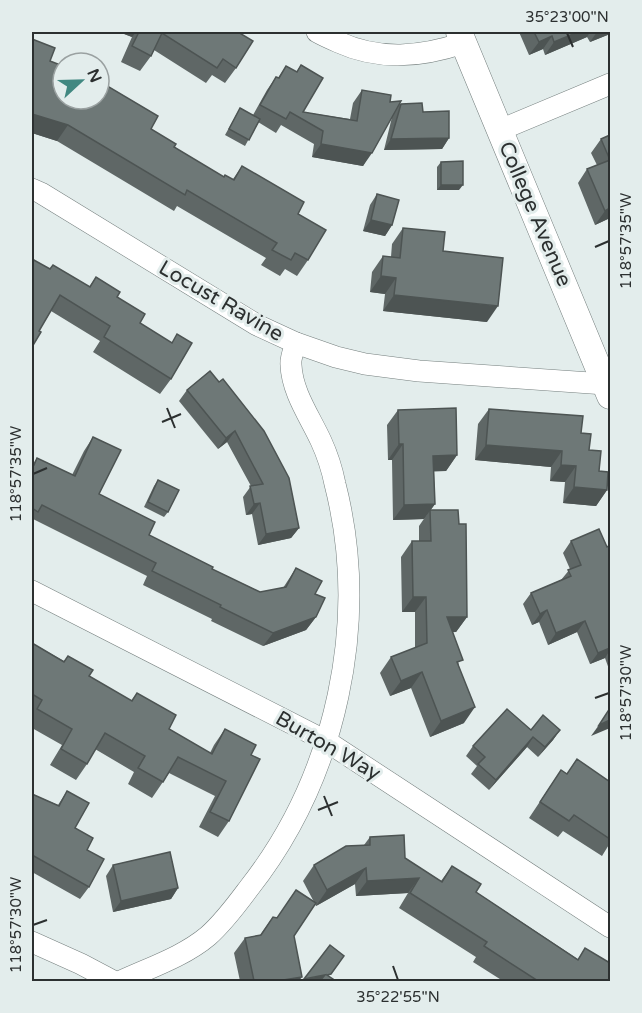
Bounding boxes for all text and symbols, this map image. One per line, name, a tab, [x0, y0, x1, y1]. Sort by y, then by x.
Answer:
text: 35°23'00"N	[525, 8, 609, 26]
north arrow	[51, 51, 111, 111]
text: N	[82, 66, 106, 85]
street label: College Avenue	[493, 138, 577, 290]
text: 118°57'35"W	[617, 193, 635, 289]
street label: Locust Ravine	[154, 255, 288, 347]
text: 118°57'35"W	[7, 426, 25, 522]
text: 118°57'30"W	[617, 645, 635, 741]
street label: Burton Way	[271, 706, 385, 786]
text: 118°57'30"W	[7, 877, 25, 973]
text: 35°22'55"N	[356, 988, 440, 1006]

